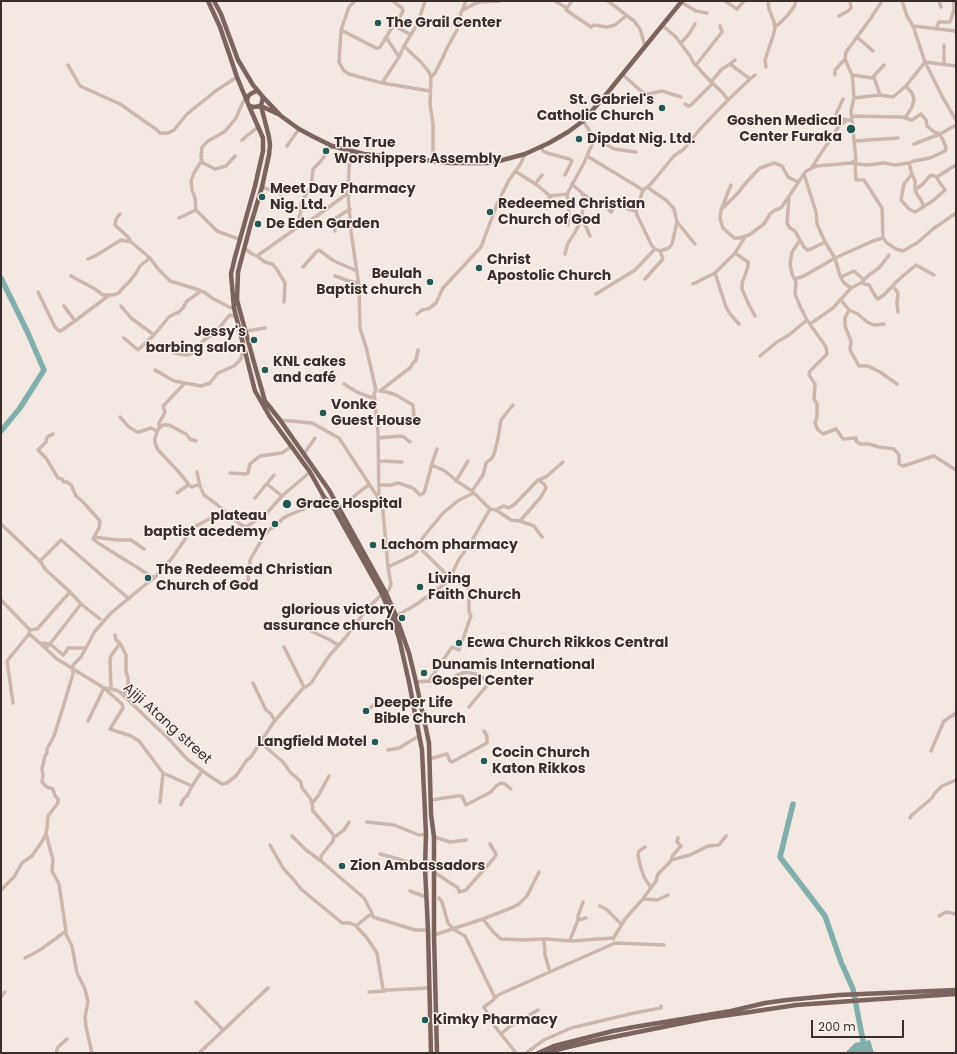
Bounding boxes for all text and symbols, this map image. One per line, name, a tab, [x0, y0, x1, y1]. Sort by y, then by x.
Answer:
place label: The Grail Center	[386, 15, 502, 31]
marker: The Grail Center	[373, 18, 383, 28]
place label: St. Gabriel's Catholic Church	[537, 92, 654, 124]
marker: St. Gabriel's Catholic Church	[657, 103, 667, 113]
place label: Goshen Medical Center Furaka	[727, 113, 842, 146]
marker: Goshen Medical Center Furaka	[845, 123, 857, 135]
place label: Dipdat Nig. Ltd.	[587, 131, 695, 147]
marker: Dipdat Nig. Ltd.	[574, 134, 584, 144]
place label: The True Worshippers Assembly	[334, 135, 501, 168]
marker: The True Worshippers Assembly	[321, 146, 331, 156]
place label: Meet Day Pharmacy Nig. Ltd.	[270, 181, 416, 214]
marker: Meet Day Pharmacy Nig. Ltd.	[257, 192, 267, 202]
place label: Redeemed Christian Church of God	[498, 196, 645, 228]
marker: Redeemed Christian Church of God	[485, 207, 495, 217]
place label: De Eden Garden	[266, 216, 380, 232]
marker: De Eden Garden	[253, 219, 263, 229]
place label: Christ Apostolic Church	[487, 252, 611, 284]
marker: Christ Apostolic Church	[474, 263, 484, 273]
place label: Beulah Baptist church	[316, 266, 422, 298]
marker: Beulah Baptist church	[425, 277, 435, 287]
place label: Jessy's barbing salon	[146, 324, 246, 356]
marker: Jessy's barbing salon	[249, 335, 259, 345]
place label: KNL cakes and café	[273, 354, 346, 386]
marker: KNL cakes and café	[260, 365, 270, 375]
place label: Vonke Guest House	[331, 397, 421, 430]
marker: Vonke Guest House	[318, 408, 328, 418]
place label: Grace Hospital	[296, 496, 402, 512]
marker: Grace Hospital	[281, 498, 293, 510]
place label: plateau baptist acedemy	[144, 508, 267, 540]
marker: plateau baptist acedemy	[270, 519, 280, 529]
place label: Lachom pharmacy	[381, 537, 518, 553]
marker: Lachom pharmacy	[368, 540, 378, 550]
place label: The Redeemed Christian Church of God	[156, 562, 333, 594]
place label: Living Faith Church	[428, 571, 521, 604]
marker: The Redeemed Christian Church of God	[143, 573, 153, 583]
marker: Living Faith Church	[415, 582, 425, 592]
place label: glorious victory assurance church	[263, 602, 394, 634]
marker: glorious victory assurance church	[397, 613, 407, 623]
place label: Ecwa Church Rikkos Central	[467, 635, 668, 651]
marker: Ecwa Church Rikkos Central	[454, 638, 464, 648]
place label: Dunamis International Gospel Center	[432, 657, 595, 690]
marker: Dunamis International Gospel Center	[419, 668, 429, 678]
street label: Ajiji Atang street	[119, 680, 215, 768]
place label: Deeper Life Bible Church	[374, 695, 466, 728]
marker: Deeper Life Bible Church	[361, 706, 371, 716]
place label: Langfield Motel	[257, 734, 367, 750]
marker: Langfield Motel	[370, 737, 380, 747]
place label: Cocin Church Katon Rikkos	[492, 745, 590, 778]
marker: Cocin Church Katon Rikkos	[479, 756, 489, 766]
place label: Zion Ambassadors	[350, 858, 485, 874]
marker: Zion Ambassadors	[337, 861, 347, 871]
place label: Kimky Pharmacy	[433, 1012, 558, 1028]
scale bar	[813, 1012, 906, 1038]
marker: Kimky Pharmacy	[420, 1015, 430, 1025]
text: 200 m	[818, 1018, 856, 1035]

